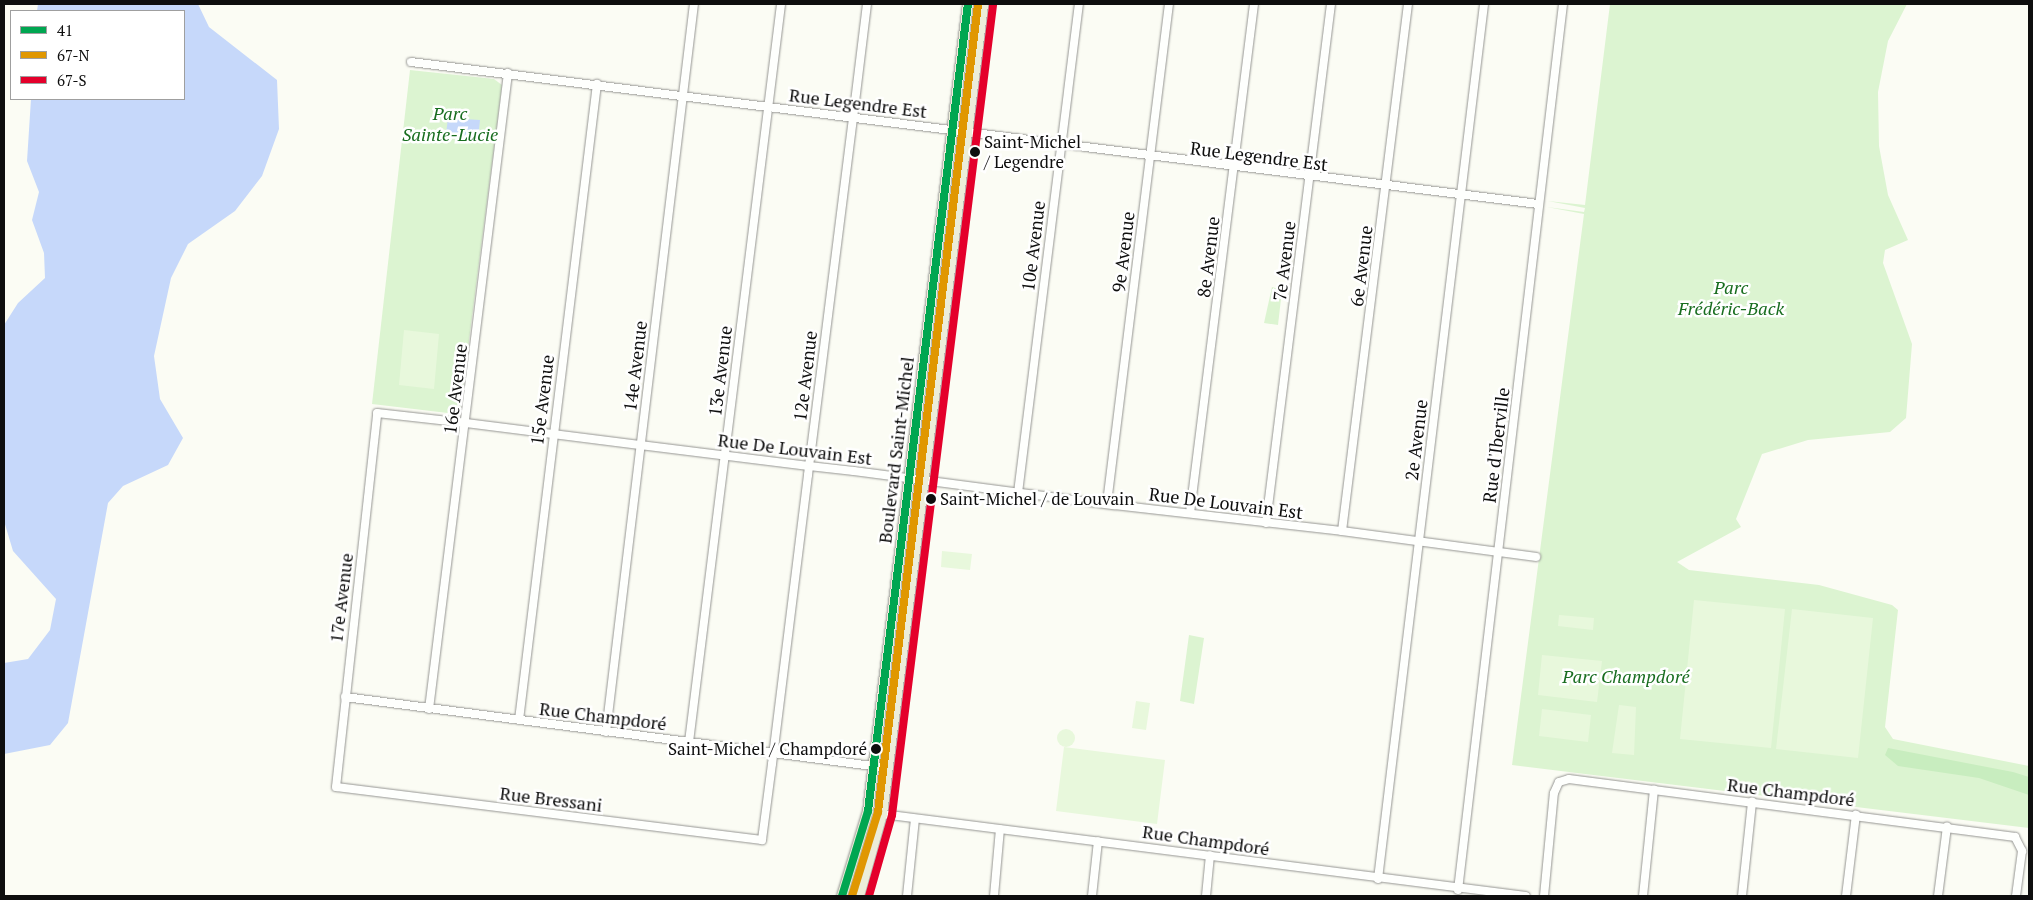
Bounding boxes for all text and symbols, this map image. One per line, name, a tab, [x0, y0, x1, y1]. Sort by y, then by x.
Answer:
legend	[10, 10, 185, 100]
text: 41	[57, 20, 73, 40]
text: 67-N	[57, 45, 90, 65]
text: 67-S	[57, 70, 87, 90]
street label: Rue Legendre Est	[788, 84, 928, 122]
park label: Parc Sainte-Lucie	[402, 103, 498, 146]
place label: Saint-Michel / Legendre	[984, 132, 1081, 172]
street label: Rue Legendre Est	[1189, 137, 1329, 175]
marker: Saint-Michel / Legendre	[970, 147, 980, 157]
street label: 10e Avenue	[1017, 199, 1049, 293]
street label: 9e Avenue	[1107, 210, 1139, 294]
street label: 8e Avenue	[1192, 215, 1224, 299]
street label: 7e Avenue	[1268, 219, 1300, 303]
street label: 6e Avenue	[1345, 224, 1377, 308]
park label: Parc Frédéric-Back	[1678, 277, 1784, 320]
street label: 14e Avenue	[619, 319, 651, 413]
street label: 13e Avenue	[704, 324, 736, 418]
street label: 12e Avenue	[789, 329, 821, 423]
street label: 16e Avenue	[439, 342, 471, 436]
street label: 15e Avenue	[526, 353, 558, 447]
street label: Boulevard Saint-Michel	[874, 355, 918, 545]
street label: Rue d'Iberville	[1478, 386, 1514, 504]
street label: 2e Avenue	[1400, 398, 1432, 482]
street label: Rue De Louvain Est	[717, 429, 873, 469]
street label: Rue De Louvain Est	[1148, 483, 1304, 523]
place label: Saint-Michel / de Louvain	[940, 489, 1134, 509]
marker: Saint-Michel / de Louvain	[926, 494, 936, 504]
street label: 17e Avenue	[325, 552, 357, 644]
park label: Parc Champdoré	[1562, 665, 1690, 687]
street label: Rue Champdoré	[538, 697, 668, 735]
place label: Saint-Michel / Champdoré	[668, 739, 867, 759]
marker: Saint-Michel / Champdoré	[871, 744, 881, 754]
street label: Rue Champdoré	[1726, 773, 1856, 811]
street label: Rue Bressani	[499, 782, 603, 816]
street label: Rue Champdoré	[1141, 820, 1271, 860]

